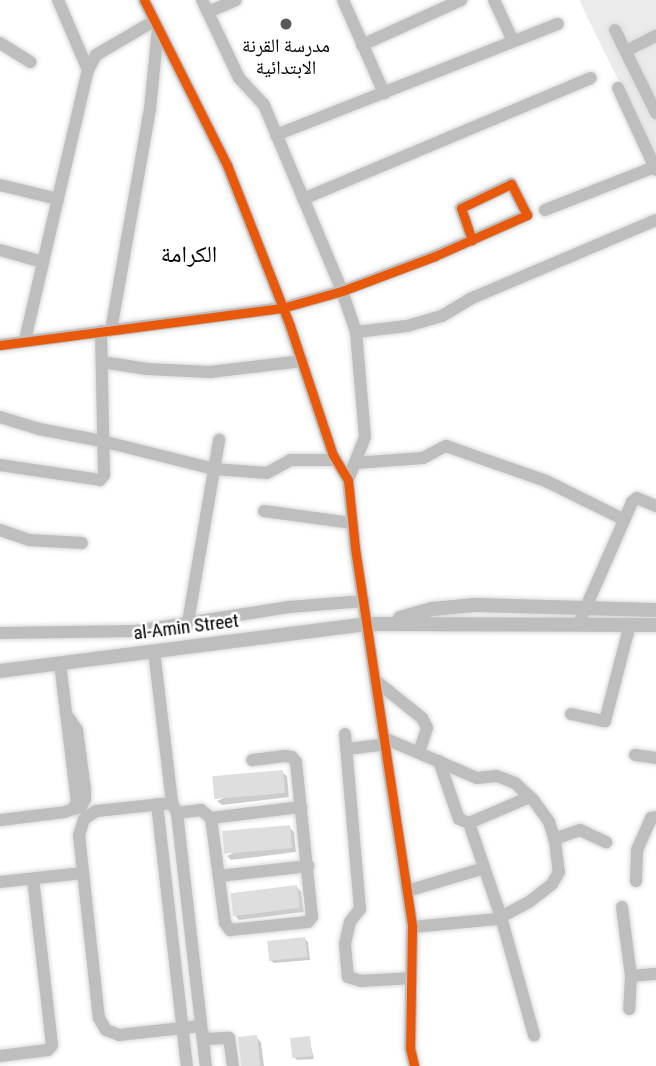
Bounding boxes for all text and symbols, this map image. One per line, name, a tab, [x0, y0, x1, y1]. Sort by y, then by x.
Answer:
marker: مدرسة القرنة الابتدائية	[278, 16, 294, 32]
place label: مدرسة القرنة الابتدائية	[242, 35, 330, 79]
district label: الكرامة	[161, 241, 217, 269]
street label: al-Amin Street	[132, 609, 240, 645]

